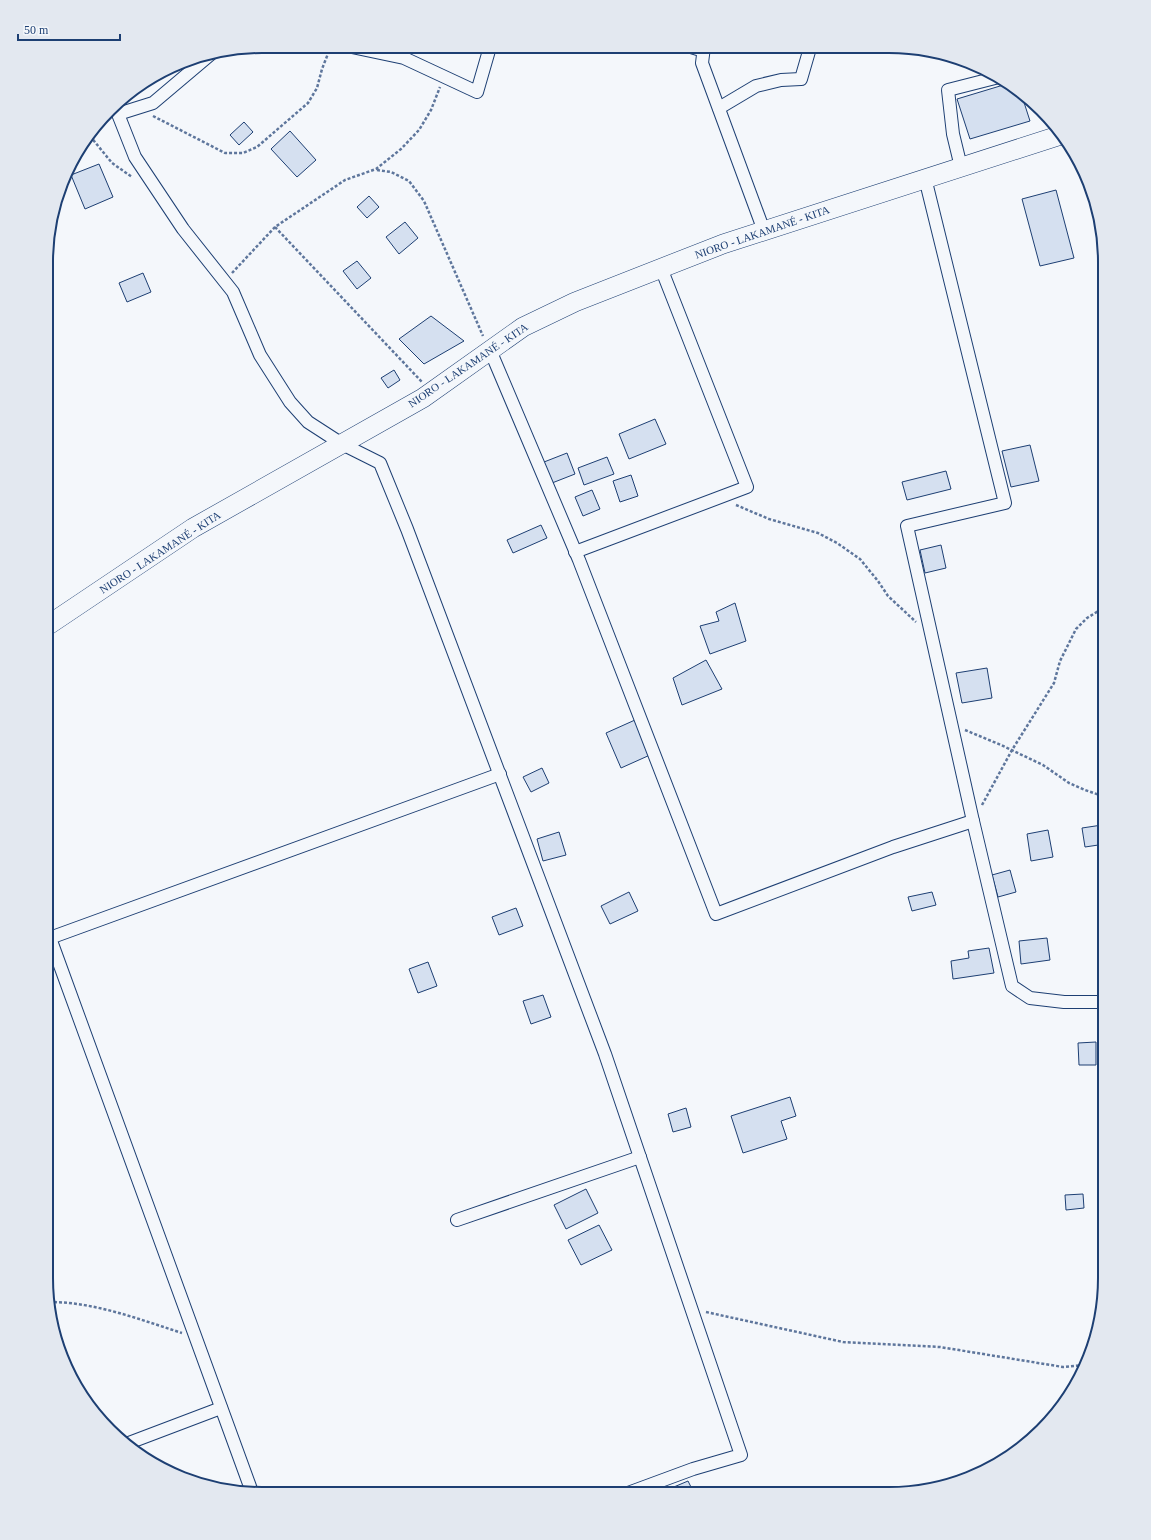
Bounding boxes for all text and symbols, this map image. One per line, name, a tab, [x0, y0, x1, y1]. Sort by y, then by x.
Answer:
scale bar	[18, 16, 120, 42]
text: 50 m	[24, 23, 49, 37]
street label: NIORO - LAKAMANÉ - KITA	[693, 203, 831, 261]
street label: NIORO - LAKAMANÉ - KITA	[406, 320, 530, 410]
street label: NIORO - LAKAMANÉ - KITA	[97, 508, 223, 596]

